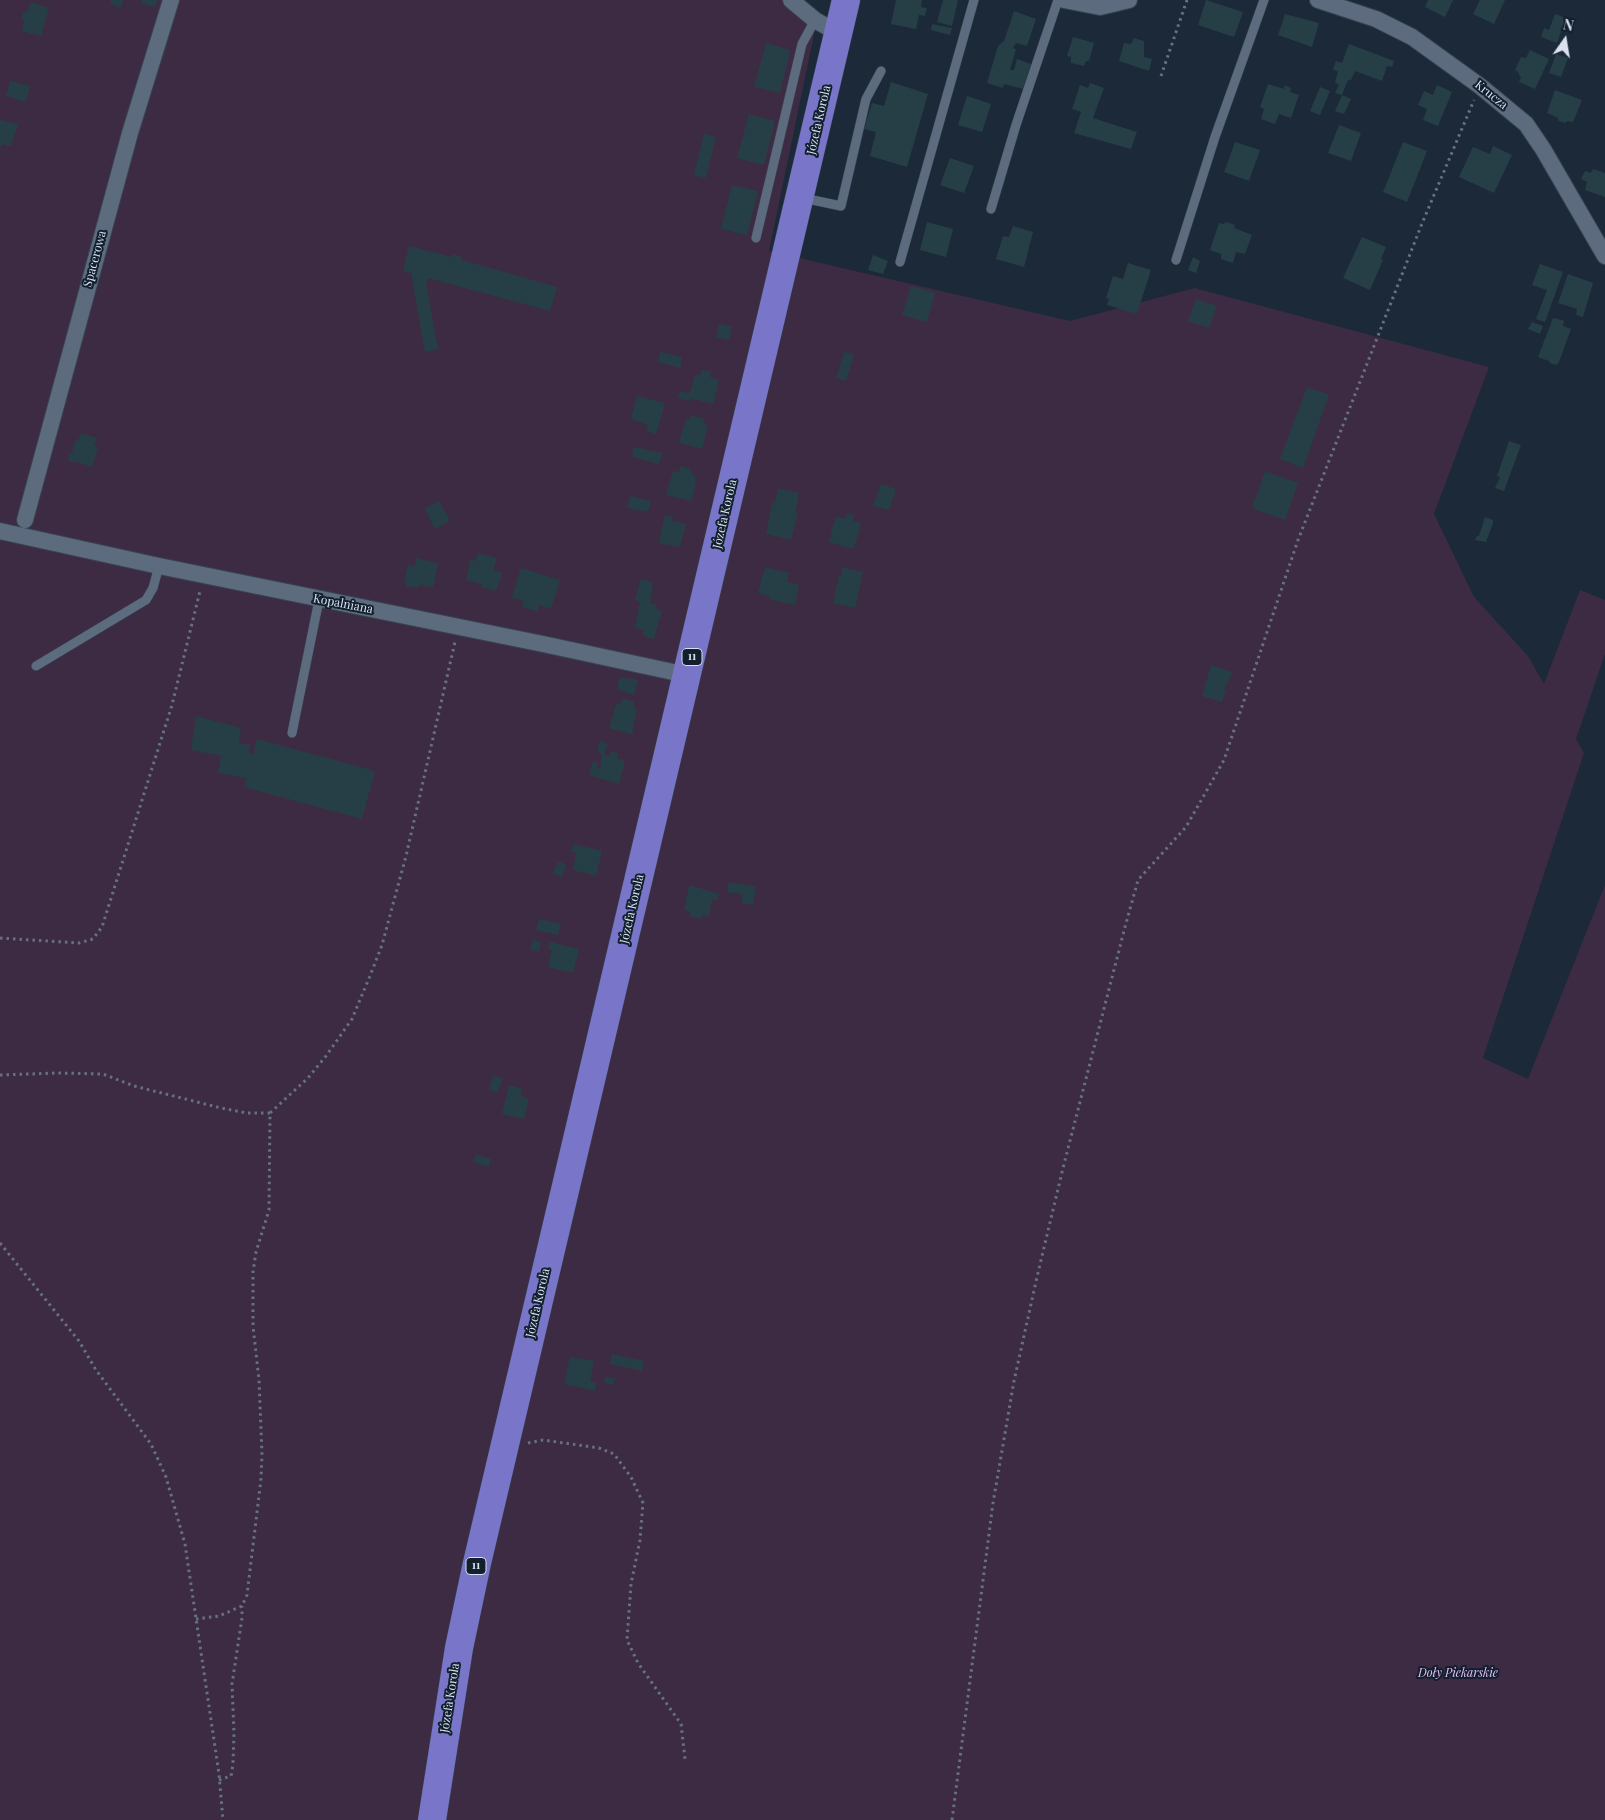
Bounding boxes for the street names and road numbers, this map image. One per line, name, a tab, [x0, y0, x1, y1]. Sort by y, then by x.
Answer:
street label: Krucza	[1472, 78, 1510, 112]
street label: Józefa Korola	[804, 84, 834, 156]
street label: Spacerowa	[81, 229, 109, 289]
street label: Józefa Korola	[710, 478, 740, 550]
street label: Kopalniana	[312, 591, 374, 617]
road number: 11	[682, 649, 702, 666]
street label: Józefa Korola	[617, 873, 647, 945]
street label: Józefa Korola	[523, 1267, 553, 1339]
road number: 11	[466, 1558, 486, 1574]
street label: Józefa Korola	[437, 1662, 463, 1734]

